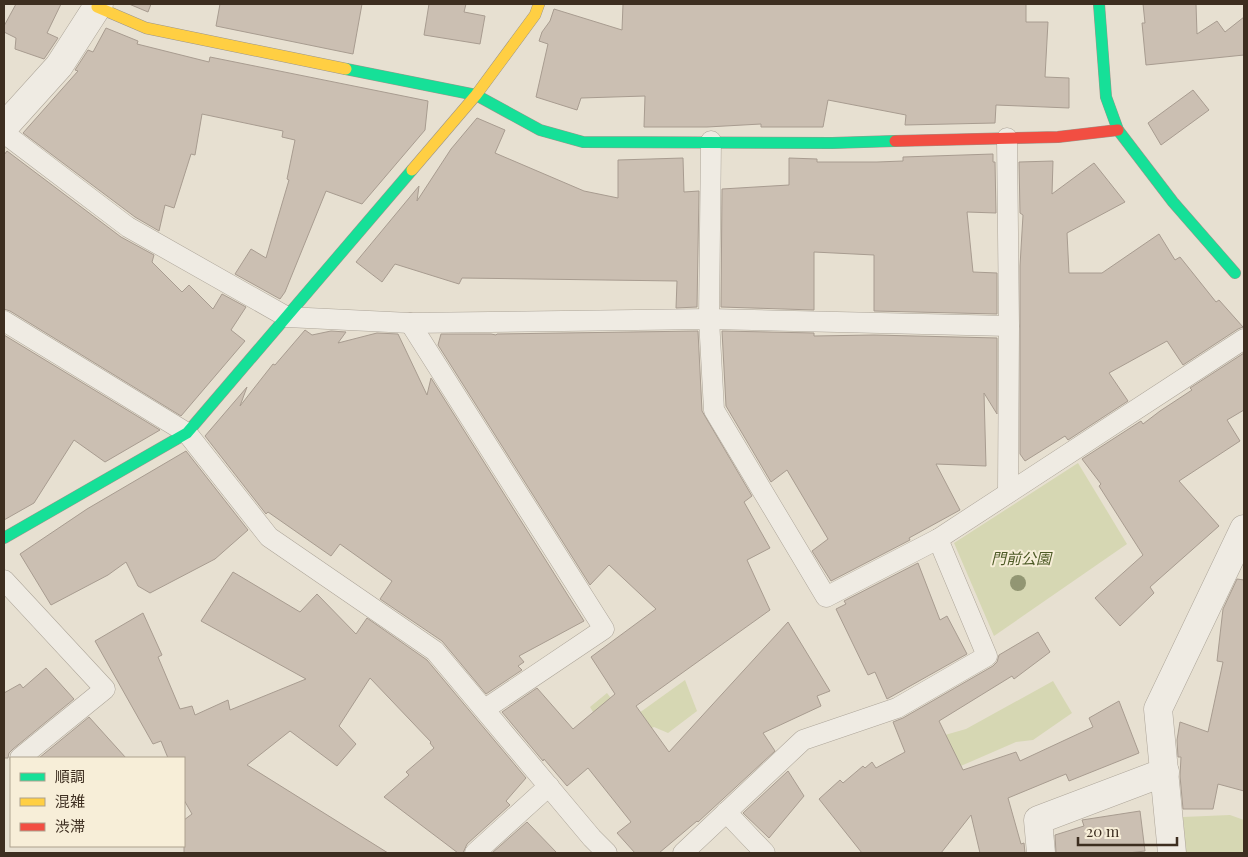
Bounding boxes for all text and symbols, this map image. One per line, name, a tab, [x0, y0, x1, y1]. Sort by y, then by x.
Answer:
park label: 門前公園	[991, 548, 1053, 568]
legend	[10, 757, 185, 847]
text: 順調	[55, 766, 85, 786]
text: 混雑	[55, 791, 85, 811]
scale bar	[1078, 814, 1177, 846]
text: 渋滞	[55, 816, 85, 836]
text: 20 m	[1086, 821, 1120, 841]

